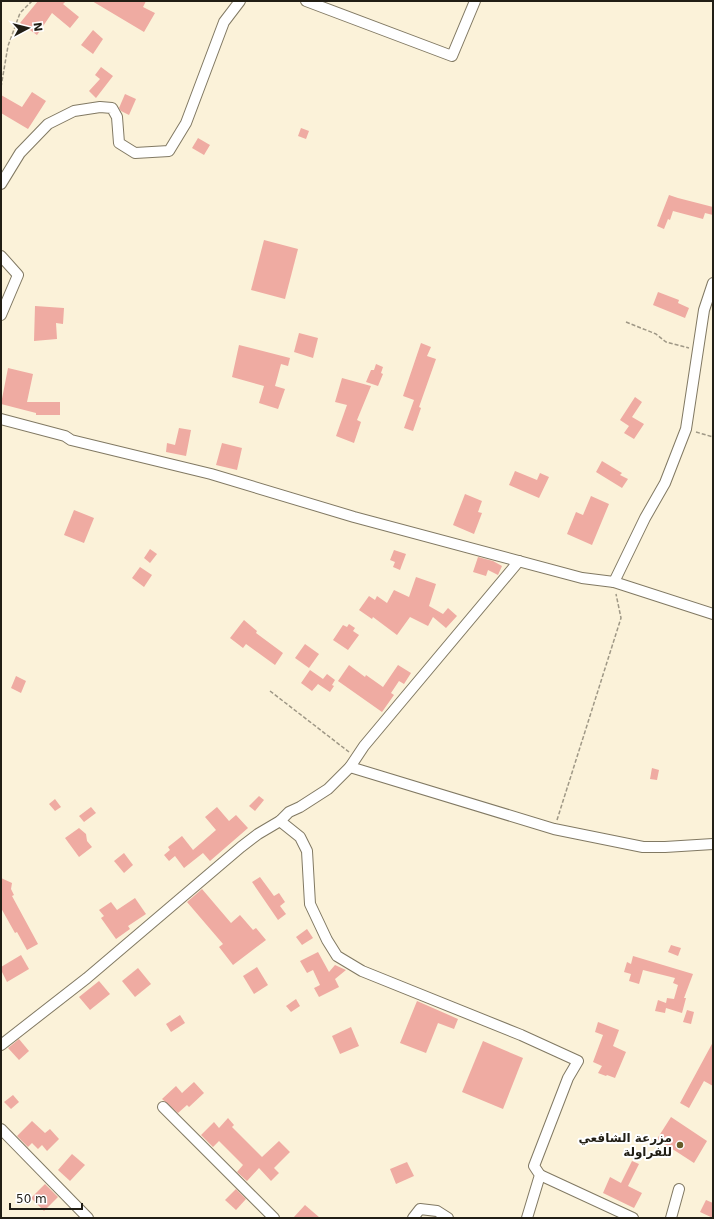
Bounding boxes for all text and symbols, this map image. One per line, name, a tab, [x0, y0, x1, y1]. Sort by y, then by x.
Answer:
north arrow	[8, 8, 48, 48]
text: N	[30, 21, 44, 32]
place label: مزرعة الشافعي للفراولة	[578, 1131, 672, 1160]
marker: مزرعة الشافعي للفراولة	[675, 1140, 685, 1150]
scale bar	[10, 1185, 82, 1211]
text: 50 m	[16, 1192, 47, 1206]

